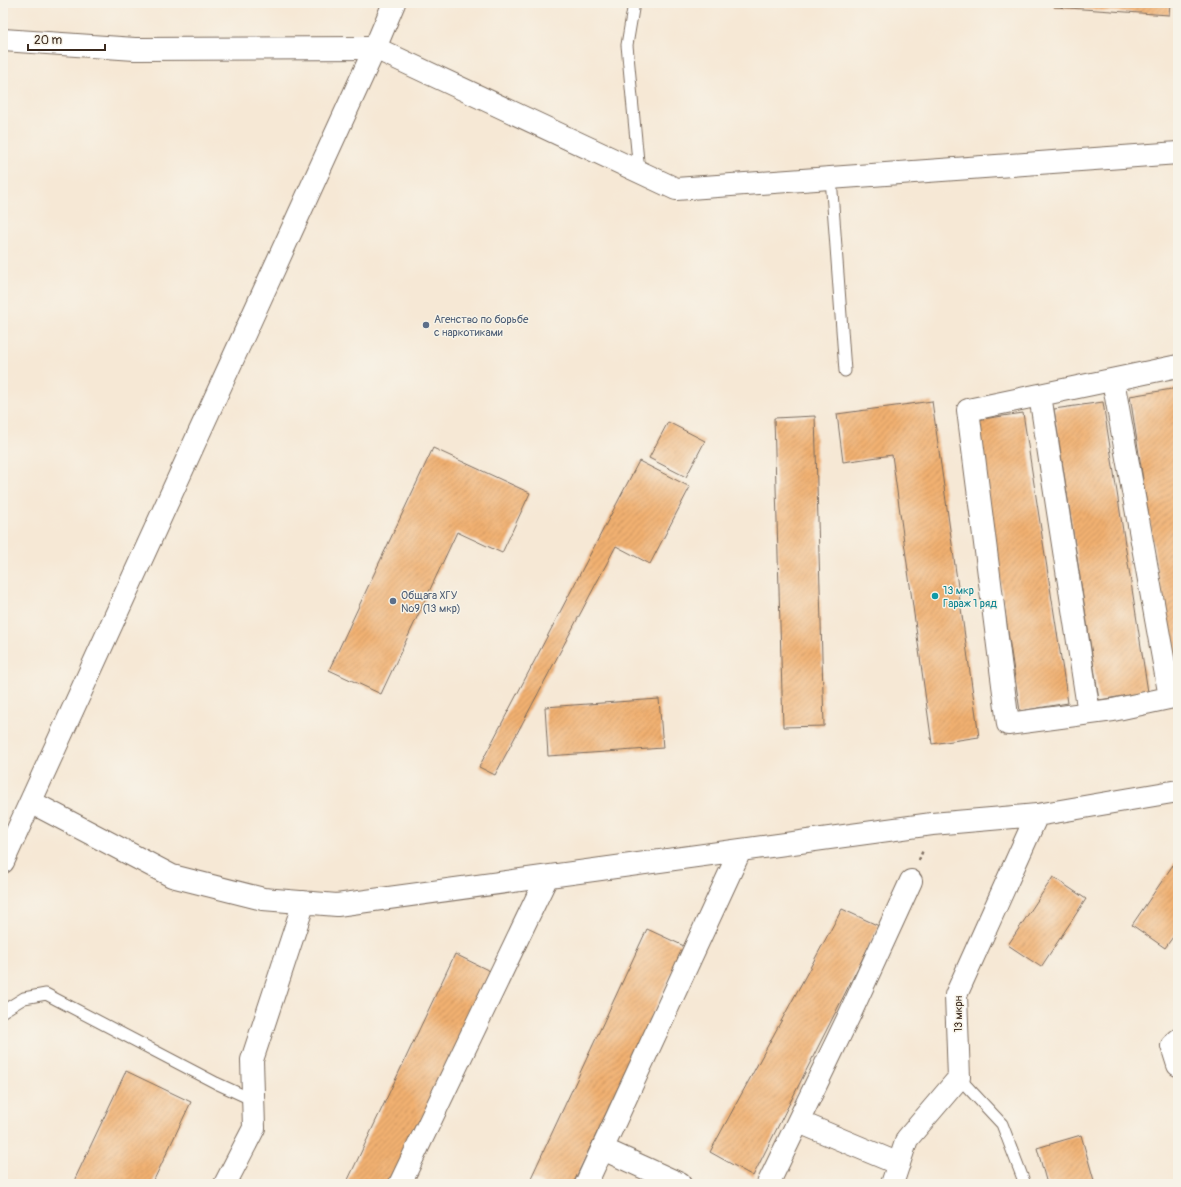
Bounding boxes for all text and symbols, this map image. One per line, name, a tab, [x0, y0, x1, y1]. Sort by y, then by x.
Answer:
scale bar	[28, 26, 105, 52]
text: 20 m	[34, 33, 63, 48]
place label: Агенство по борьбе с наркотиками	[434, 313, 529, 339]
marker: Агенство по борьбе с наркотиками	[421, 320, 431, 330]
place label: 13 мкр Гараж 1 ряд	[943, 584, 997, 610]
place label: Общага ХГУ №9 (13 мкр)	[401, 589, 461, 615]
marker: 13 мкр Гараж 1 ряд	[930, 591, 940, 601]
marker: Общага ХГУ №9 (13 мкр)	[388, 596, 398, 606]
street label: 13 мкрн	[952, 996, 965, 1032]

